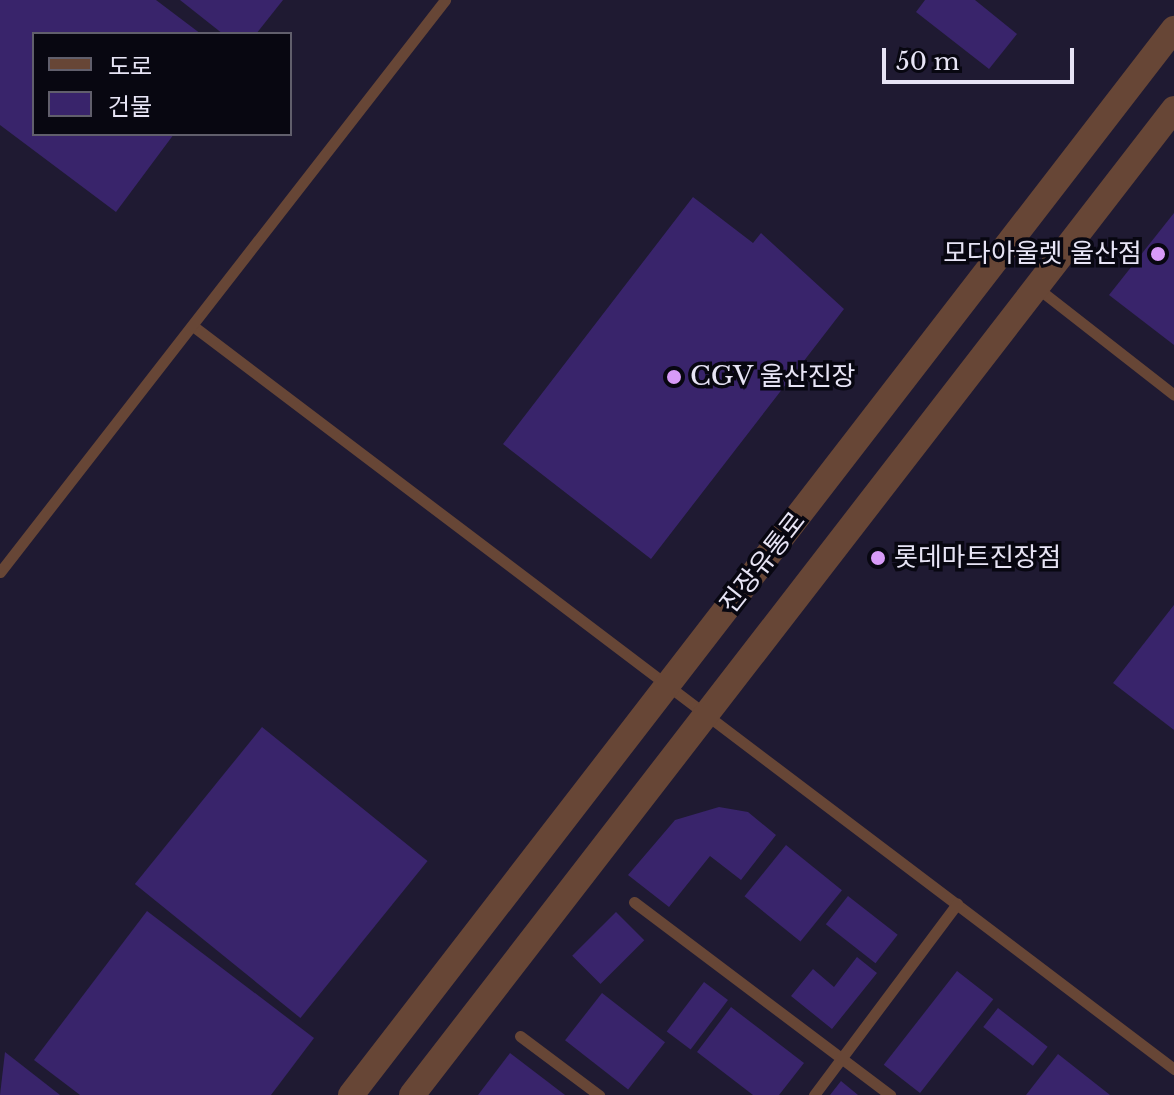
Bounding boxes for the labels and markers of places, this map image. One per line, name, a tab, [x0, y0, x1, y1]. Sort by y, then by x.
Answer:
place label: 모다아울렛 울산점	[943, 238, 1142, 270]
marker: 모다아울렛 울산점	[1149, 245, 1167, 263]
place label: CGV 울산진장	[690, 361, 857, 393]
marker: CGV 울산진장	[665, 368, 683, 386]
place label: 롯데마트진장점	[894, 542, 1061, 574]
marker: 롯데마트진장점	[869, 549, 887, 567]

